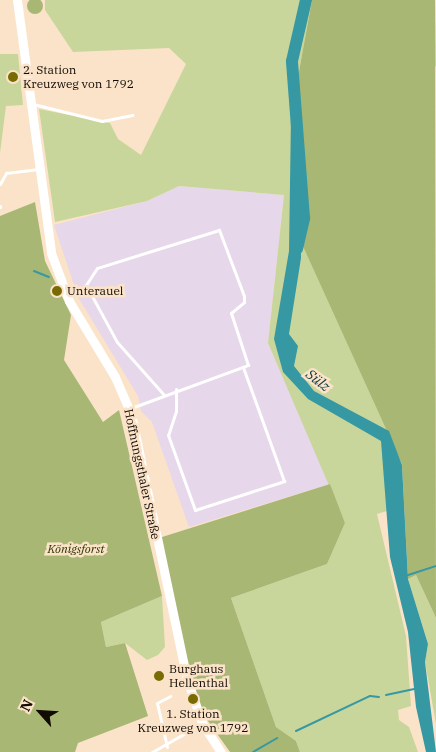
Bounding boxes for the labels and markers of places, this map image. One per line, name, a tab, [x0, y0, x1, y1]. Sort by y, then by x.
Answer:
place label: 2. Station Kreuzweg von 1792	[23, 63, 134, 91]
marker: 2. Station Kreuzweg von 1792	[7, 71, 19, 83]
place label: Unterauel	[67, 284, 123, 298]
marker: Unterauel	[51, 285, 63, 297]
place label: Burghaus Hellenthal	[169, 662, 228, 690]
marker: Burghaus Hellenthal	[153, 670, 165, 682]
marker: 1. Station Kreuzweg von 1792	[187, 693, 199, 705]
place label: 1. Station Kreuzweg von 1792	[138, 707, 248, 735]

